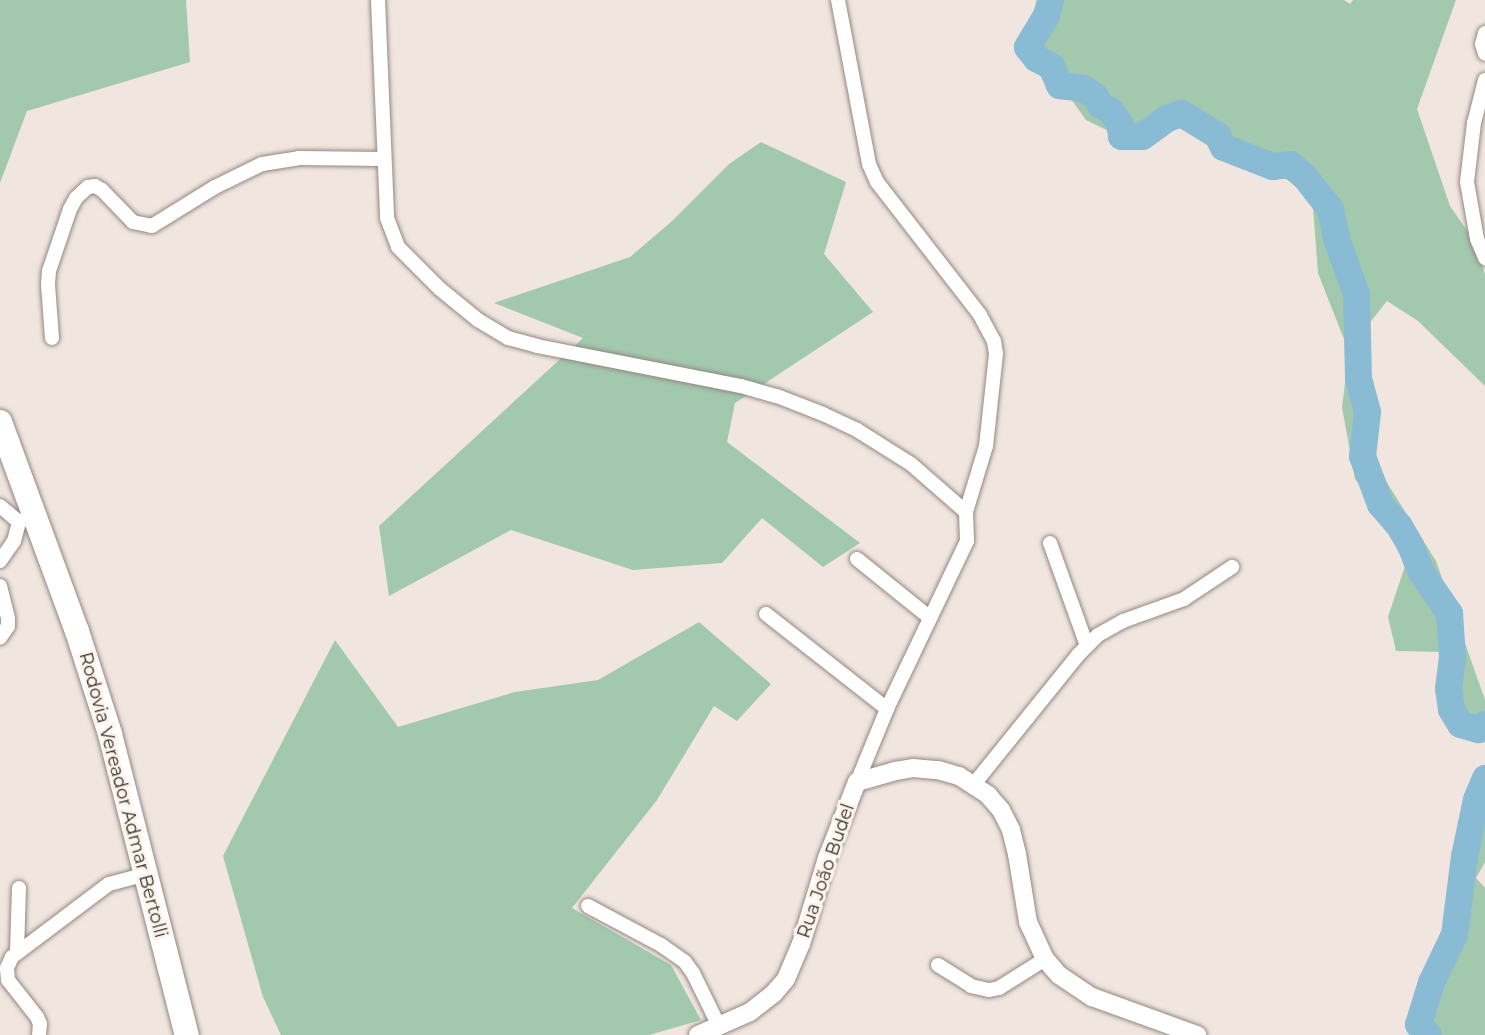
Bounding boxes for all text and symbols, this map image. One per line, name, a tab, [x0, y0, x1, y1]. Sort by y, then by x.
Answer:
street label: Rodovia Vereador Admar Bertolli	[74, 650, 172, 940]
street label: Rua João Budel	[793, 801, 859, 941]

